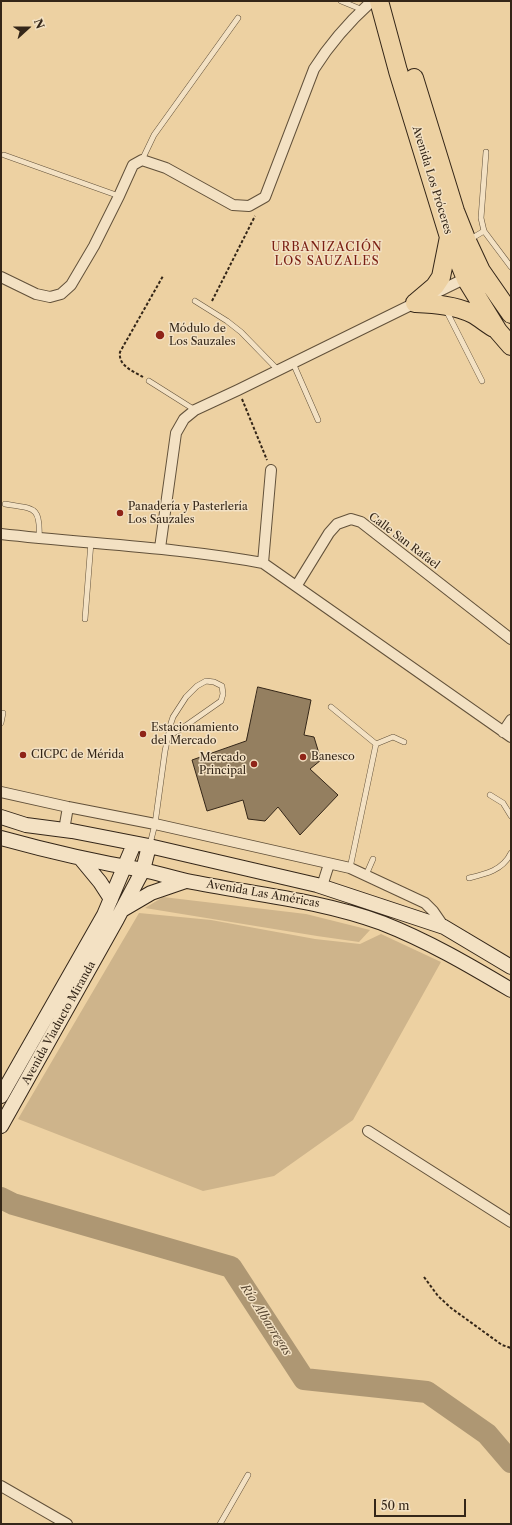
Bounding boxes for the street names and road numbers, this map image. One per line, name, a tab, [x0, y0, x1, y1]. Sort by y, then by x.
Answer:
street label: Avenida Los Próceres	[409, 124, 455, 236]
street label: Calle San Rafael	[366, 510, 442, 572]
street label: Avenida Las Américas	[205, 878, 321, 910]
street label: Avenida Viaducto Miranda	[20, 959, 98, 1087]

